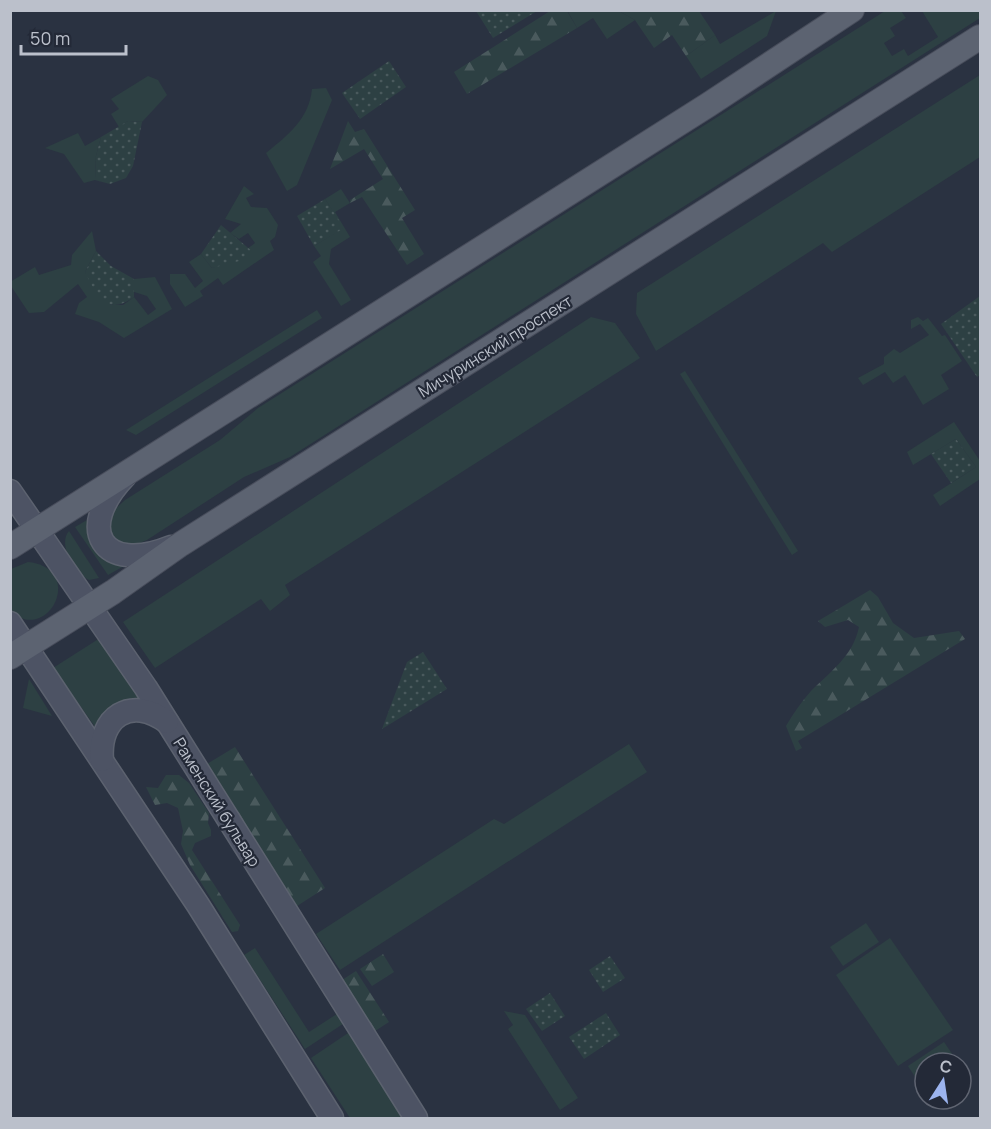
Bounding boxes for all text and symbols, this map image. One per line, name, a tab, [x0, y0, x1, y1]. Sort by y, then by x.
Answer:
scale bar	[21, 18, 126, 56]
text: 50 m	[30, 26, 70, 50]
street label: Мичуринский проспект	[414, 290, 576, 402]
street label: Раменский бульвар	[168, 733, 266, 871]
north arrow	[913, 1051, 973, 1111]
text: С	[938, 1054, 954, 1078]

